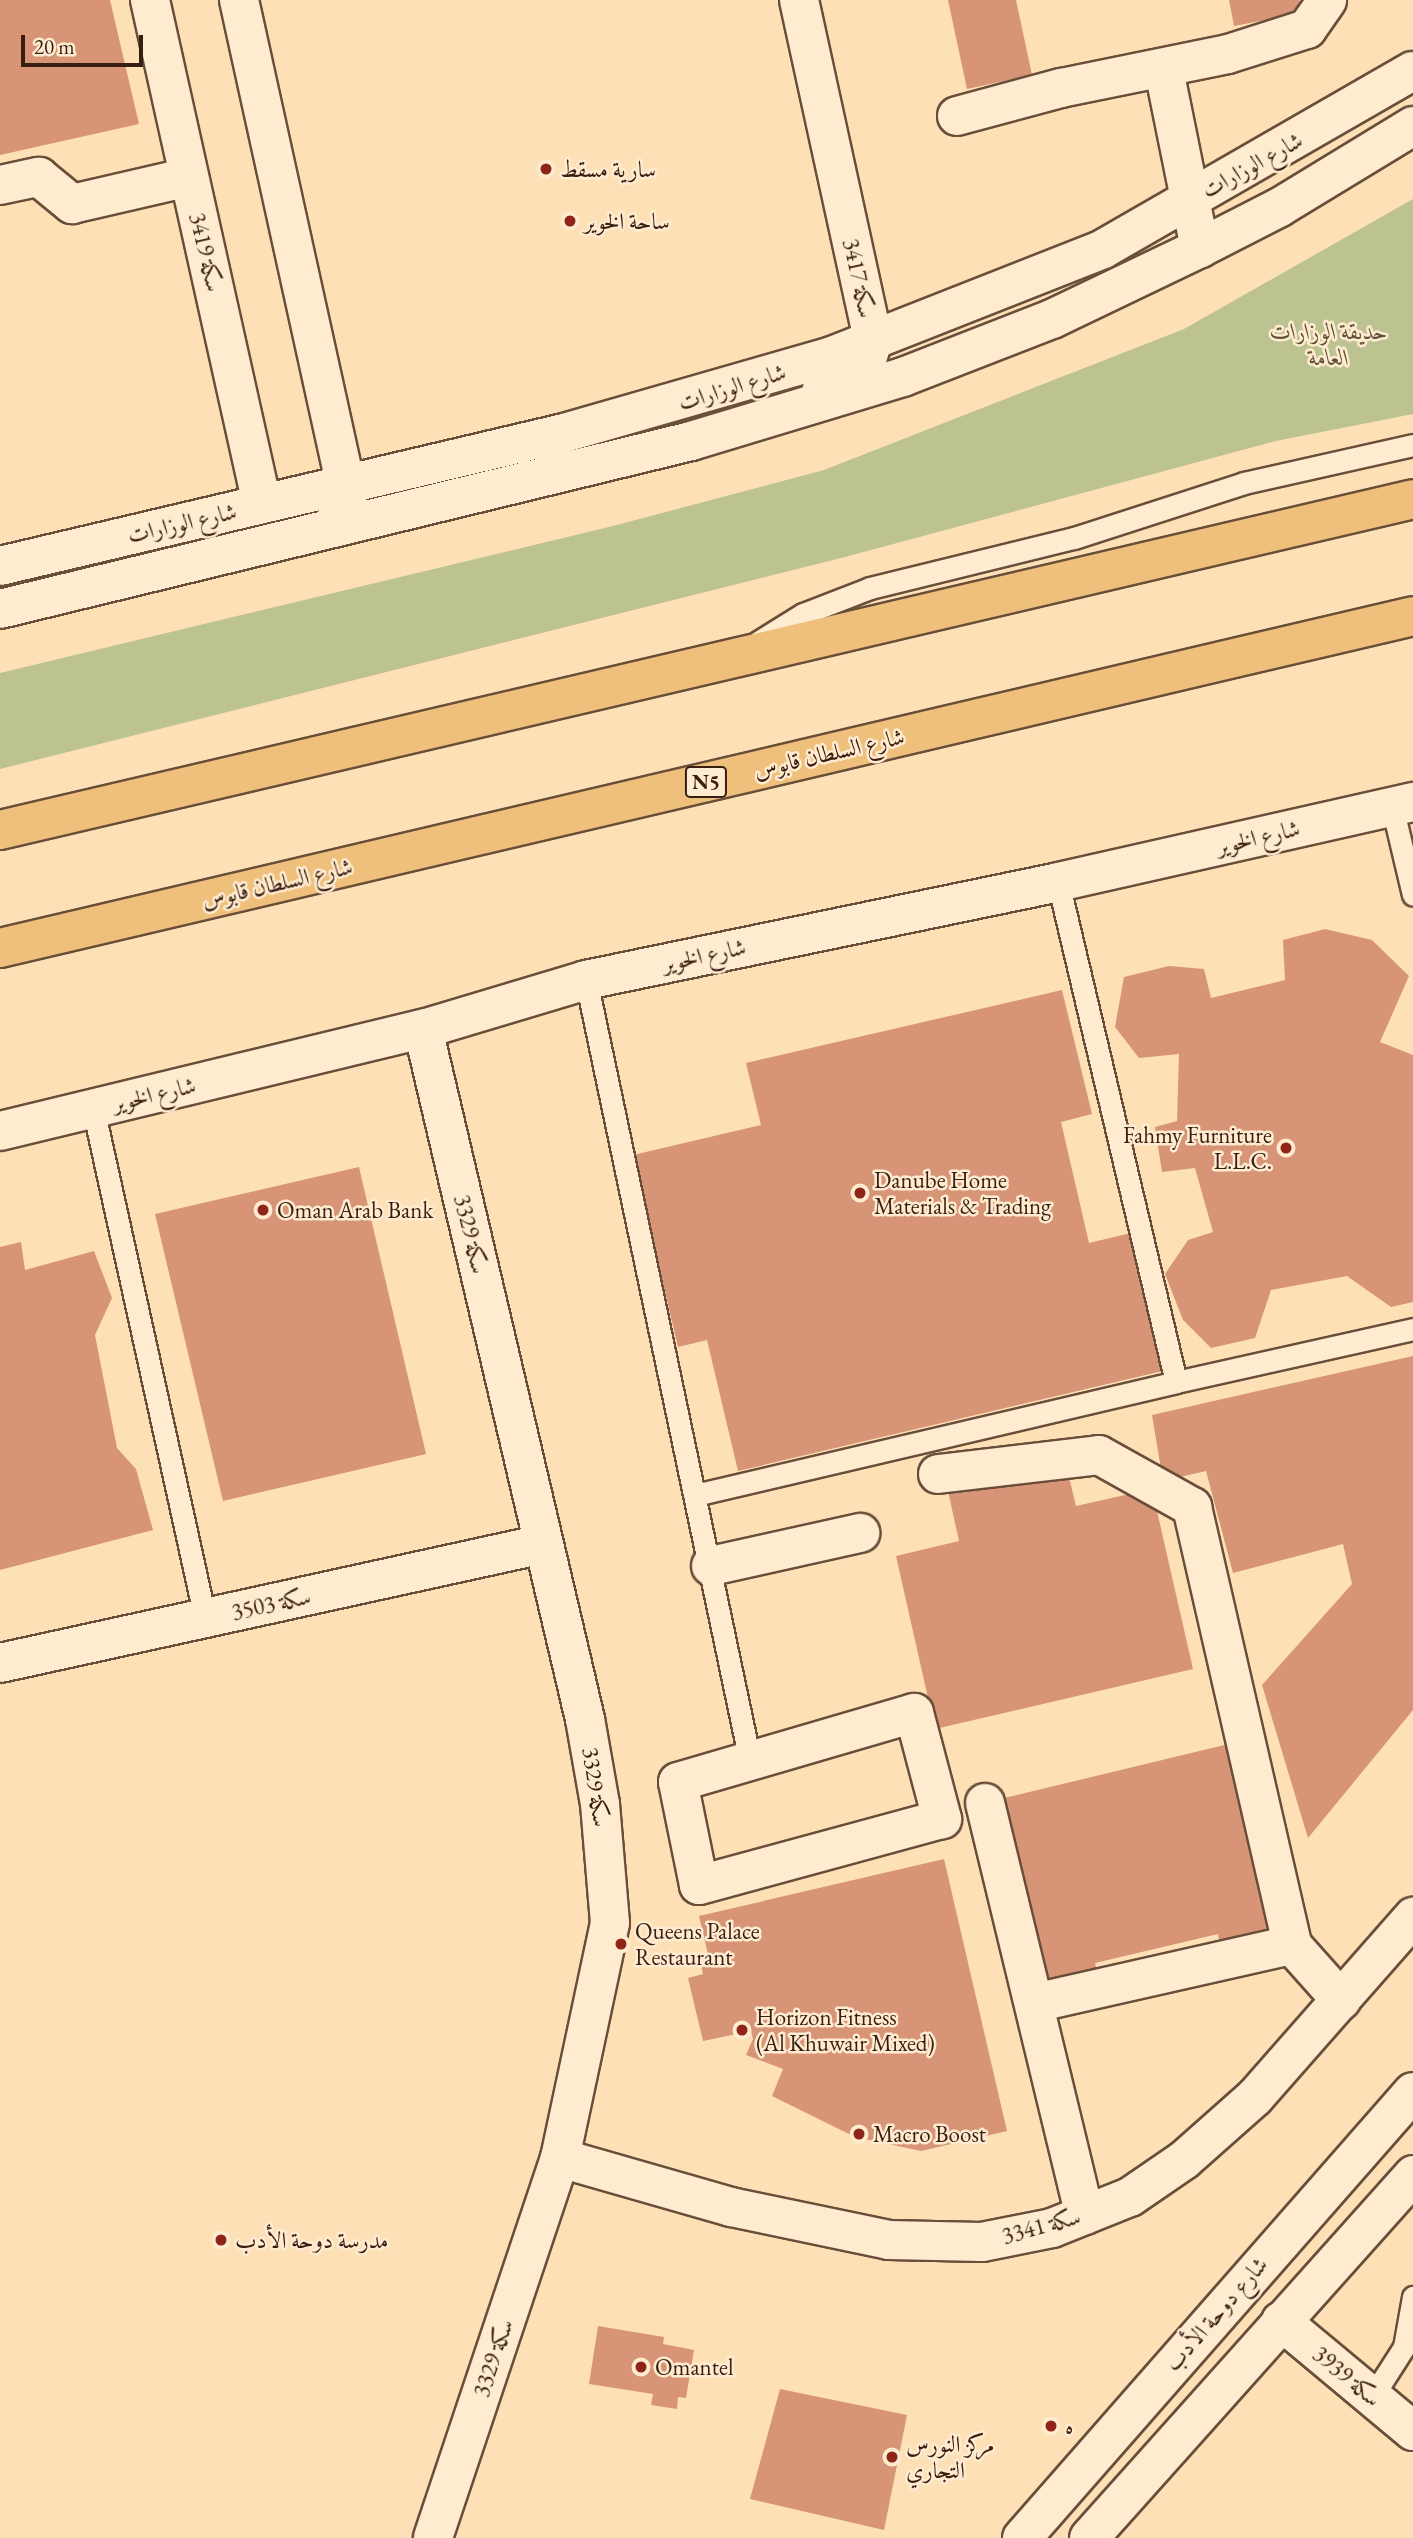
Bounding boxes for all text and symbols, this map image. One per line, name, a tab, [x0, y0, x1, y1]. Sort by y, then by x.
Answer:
scale bar	[24, 21, 147, 65]
text: 20 m	[34, 33, 75, 60]
street label: شارع الوزارات	[1197, 126, 1307, 204]
place label: سارية مسقط	[560, 155, 656, 183]
marker: سارية مسقط	[538, 161, 554, 177]
place label: ساحة الخوير	[584, 207, 670, 235]
street label: سكة 3419	[184, 210, 228, 294]
marker: ساحة الخوير	[562, 213, 578, 229]
street label: سكة 3417	[837, 236, 881, 320]
park label: حديقة الوزارات العامة	[1270, 317, 1388, 371]
street label: شارع الوزارات	[675, 358, 789, 416]
street label: شارع الوزارات	[125, 497, 239, 549]
street label: شارع السلطان قابوس	[751, 722, 907, 784]
road number: N5	[683, 764, 729, 800]
street label: شارع الخوير	[1214, 814, 1302, 860]
street label: شارع السلطان قابوس	[199, 852, 355, 914]
street label: شارع الخوير	[660, 933, 748, 977]
street label: شارع الخوير	[110, 1071, 198, 1117]
place label: Fahmy Furniture L.L.C.	[1123, 1121, 1272, 1175]
marker: Fahmy Furniture L.L.C.	[1278, 1140, 1294, 1156]
place label: Danube Home Materials & Trading	[874, 1166, 1051, 1220]
marker: Danube Home Materials & Trading	[852, 1185, 868, 1201]
street label: سكة 3329	[449, 1192, 493, 1276]
place label: Oman Arab Bank	[277, 1196, 433, 1224]
marker: Oman Arab Bank	[255, 1202, 271, 1218]
street label: سكة 3503	[229, 1582, 313, 1626]
street label: سكة 3329	[577, 1745, 615, 1829]
place label: Queens Palace Restaurant	[635, 1917, 760, 1971]
marker: Queens Palace Restaurant	[613, 1936, 629, 1952]
place label: Horizon Fitness (Al Khuwair Mixed)	[756, 2003, 935, 2057]
marker: Horizon Fitness (Al Khuwair Mixed)	[734, 2022, 750, 2038]
place label: Macro Boost	[873, 2120, 986, 2148]
marker: Macro Boost	[851, 2126, 867, 2142]
street label: سكة 3341	[999, 2202, 1083, 2250]
place label: مدرسة دوحة الأدب	[235, 2226, 389, 2254]
marker: مدرسة دوحة الأدب	[213, 2232, 229, 2248]
street label: شارع دوحة الأدب	[1159, 2251, 1273, 2377]
street label: سكة 3329	[467, 2316, 519, 2400]
street label: سكة 3939	[1307, 2340, 1387, 2412]
place label: Omantel	[655, 2353, 733, 2381]
marker: Omantel	[633, 2359, 649, 2375]
place label: ه	[1065, 2412, 1073, 2440]
marker: ه	[1043, 2418, 1059, 2434]
place label: مركز النورس التجاري	[906, 2430, 994, 2484]
marker: مركز النورس التجاري	[884, 2449, 900, 2465]

